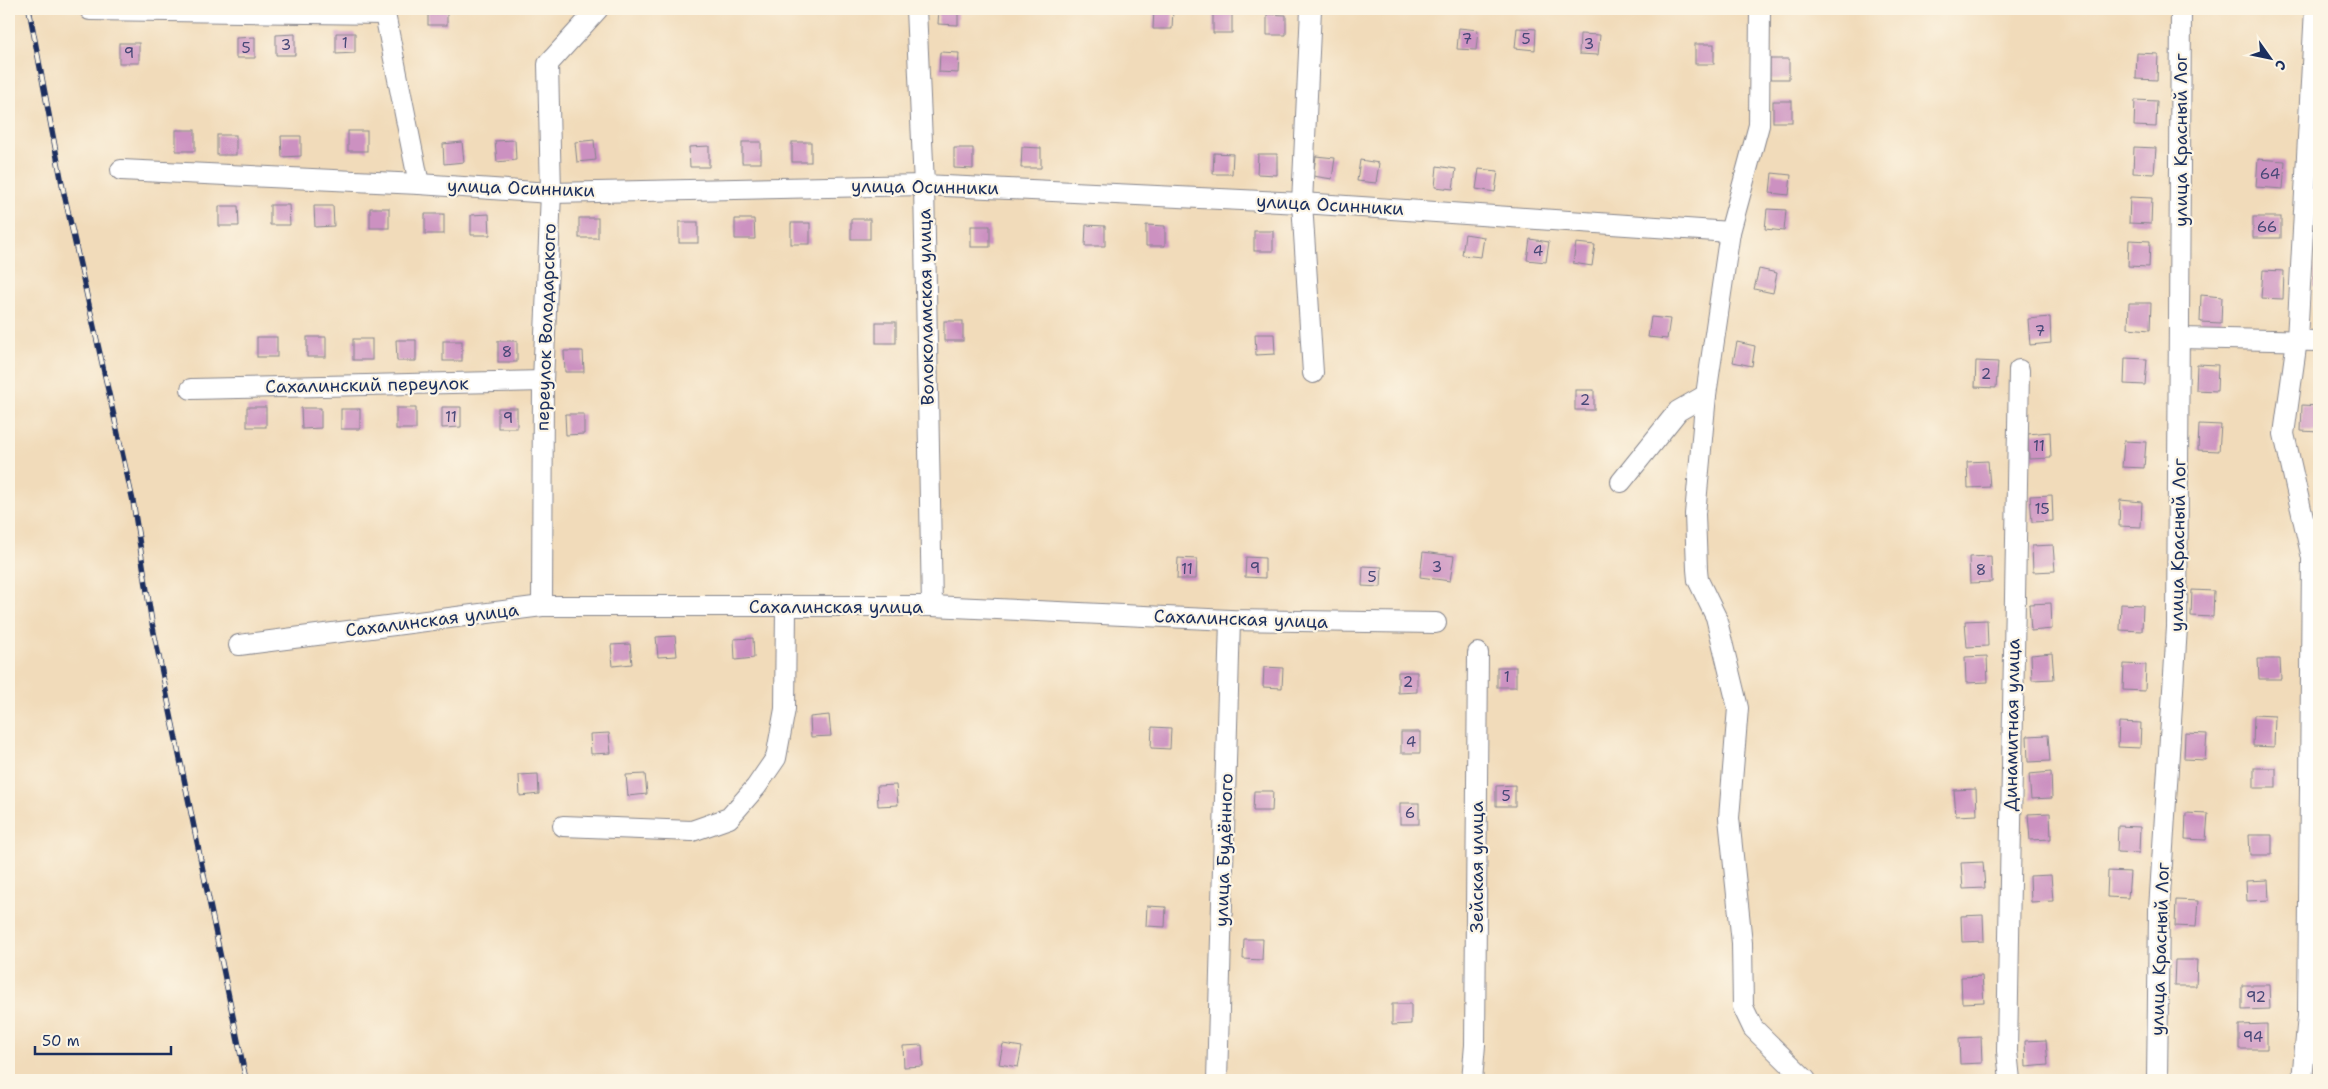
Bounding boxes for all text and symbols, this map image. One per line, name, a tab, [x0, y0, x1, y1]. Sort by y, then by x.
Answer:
house number: 7	[1462, 29, 1472, 49]
house number: 5	[1521, 29, 1531, 49]
north arrow	[2246, 32, 2296, 82]
house number: 1	[342, 33, 348, 53]
house number: 3	[1584, 34, 1594, 54]
house number: 3	[281, 35, 291, 55]
house number: 5	[241, 38, 251, 58]
house number: 9	[124, 43, 134, 63]
street label: улица Красный Лог	[2169, 53, 2193, 227]
text: С	[2271, 57, 2291, 74]
house number: 64	[2260, 164, 2280, 184]
street label: улица Осинники	[447, 173, 596, 203]
street label: улица Осинники	[851, 174, 999, 200]
street label: улица Осинники	[1256, 189, 1405, 221]
street label: Волоколамская улица	[912, 208, 940, 406]
house number: 66	[2257, 217, 2277, 237]
street label: переулок Володарского	[530, 223, 562, 431]
house number: 4	[1533, 241, 1543, 261]
house number: 7	[2035, 321, 2045, 341]
house number: 8	[502, 342, 512, 362]
house number: 2	[1981, 364, 1991, 384]
street label: Сахалинский переулок	[265, 371, 469, 399]
house number: 2	[1580, 390, 1590, 410]
house number: 11	[445, 407, 457, 427]
house number: 9	[503, 408, 513, 428]
house number: 11	[2033, 436, 2045, 456]
street label: улица Красный Лог	[2164, 458, 2192, 632]
house number: 15	[2034, 499, 2050, 519]
house number: 3	[1432, 557, 1442, 577]
house number: 9	[1250, 558, 1260, 578]
house number: 11	[1181, 559, 1193, 579]
house number: 8	[1976, 560, 1986, 580]
house number: 5	[1367, 567, 1377, 587]
street label: Сахалинская улица	[749, 595, 923, 619]
street label: Сахалинская улица	[344, 597, 520, 643]
street label: Сахалинская улица	[1153, 604, 1329, 634]
street label: Динамитная улица	[1998, 638, 2026, 812]
house number: 1	[1504, 667, 1510, 687]
house number: 2	[1403, 672, 1413, 692]
house number: 4	[1406, 732, 1416, 752]
street label: улица Будённого	[1209, 773, 1239, 927]
house number: 5	[1501, 786, 1511, 806]
street label: Зейская улица	[1465, 801, 1489, 933]
house number: 6	[1405, 803, 1415, 823]
street label: улица Красный Лог	[2145, 862, 2175, 1036]
house number: 92	[2246, 987, 2266, 1007]
scale bar	[35, 1024, 171, 1056]
house number: 94	[2243, 1027, 2263, 1047]
text: 50 m	[42, 1031, 80, 1051]

